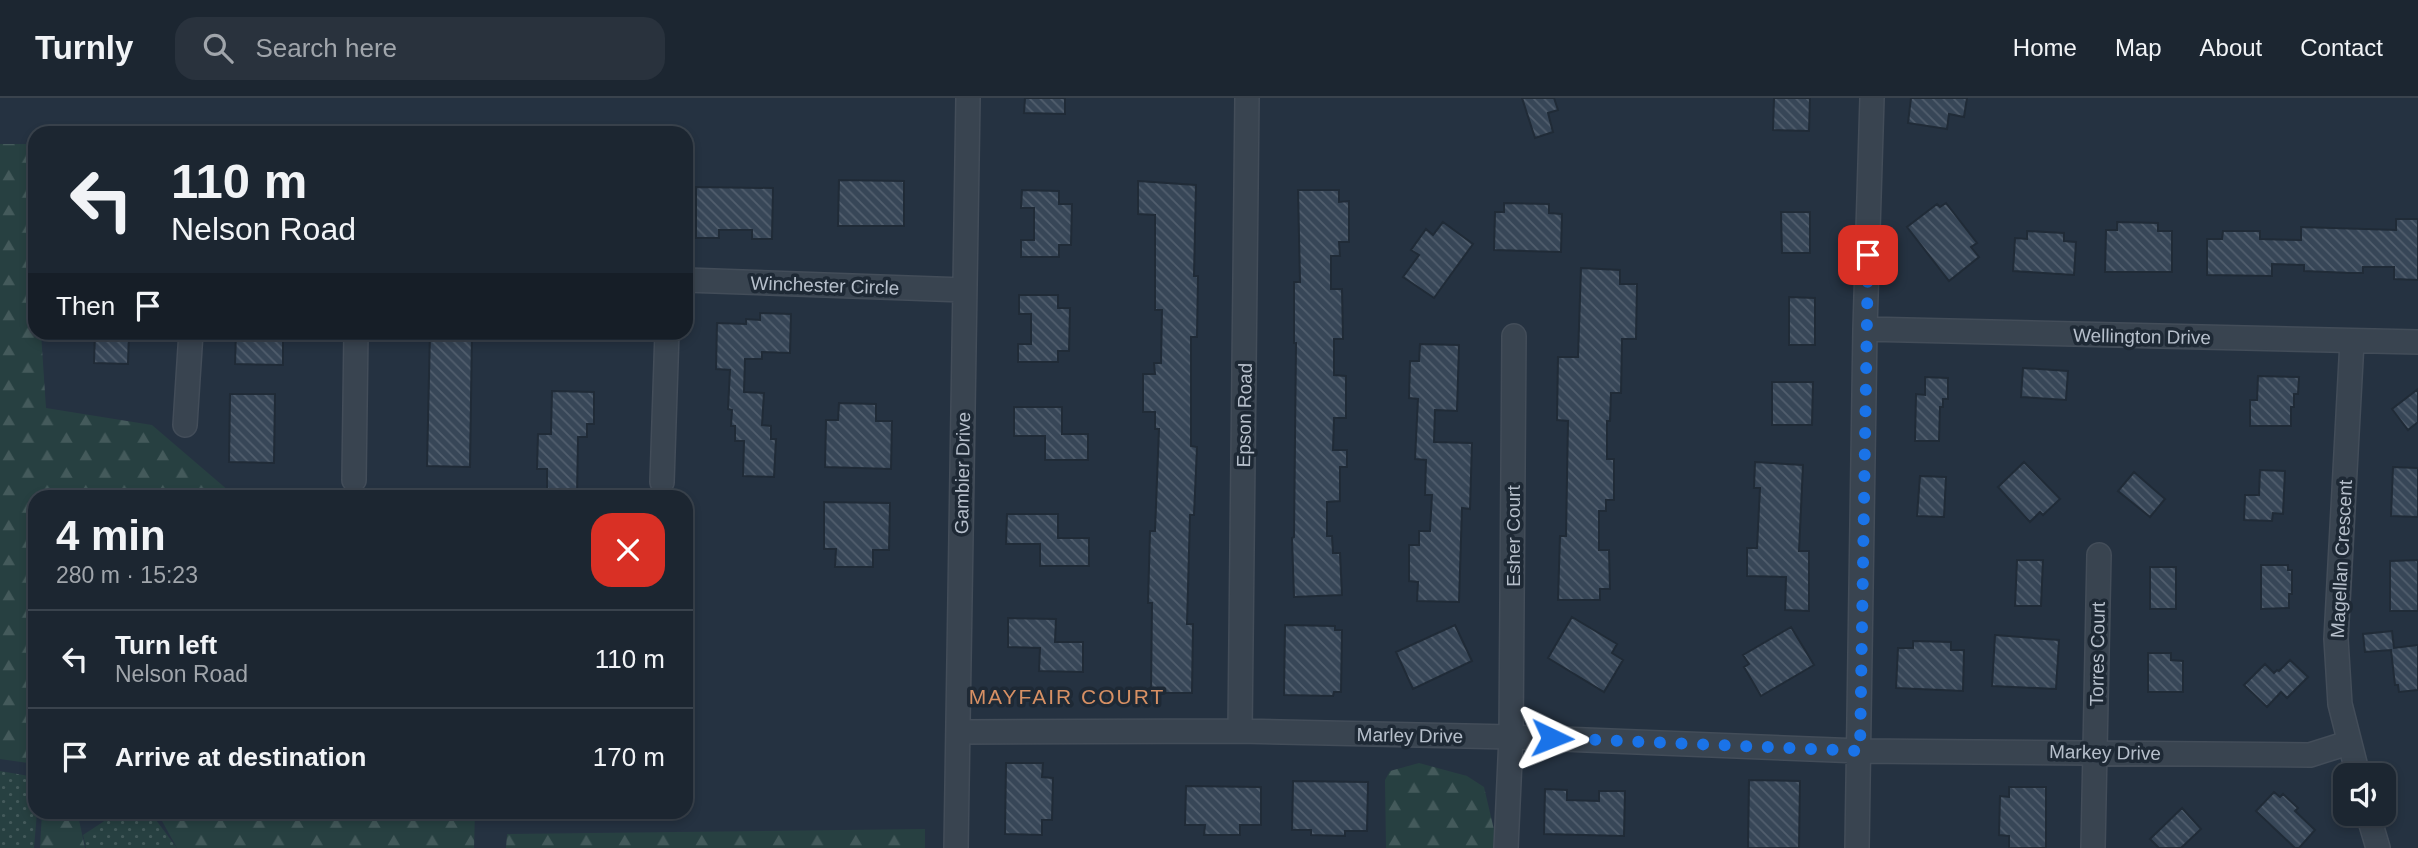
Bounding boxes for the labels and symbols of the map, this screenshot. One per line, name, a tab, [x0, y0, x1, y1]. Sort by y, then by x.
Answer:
pin	[1838, 225, 1898, 285]
street label: Winchester Circle	[750, 272, 900, 299]
street label: Wellington Drive	[2073, 325, 2211, 348]
street label: Epson Road	[1233, 363, 1256, 467]
street label: Gambier Drive	[951, 412, 974, 534]
street label: Magellan Crescent	[2327, 479, 2356, 639]
street label: Esher Court	[1503, 485, 1524, 587]
street label: Torres Court	[2086, 601, 2109, 706]
district label: MAYFAIR COURT	[969, 685, 1165, 708]
position arrow	[1515, 701, 1589, 775]
street label: Marley Drive	[1357, 724, 1463, 747]
street label: Markey Drive	[2049, 741, 2161, 764]

